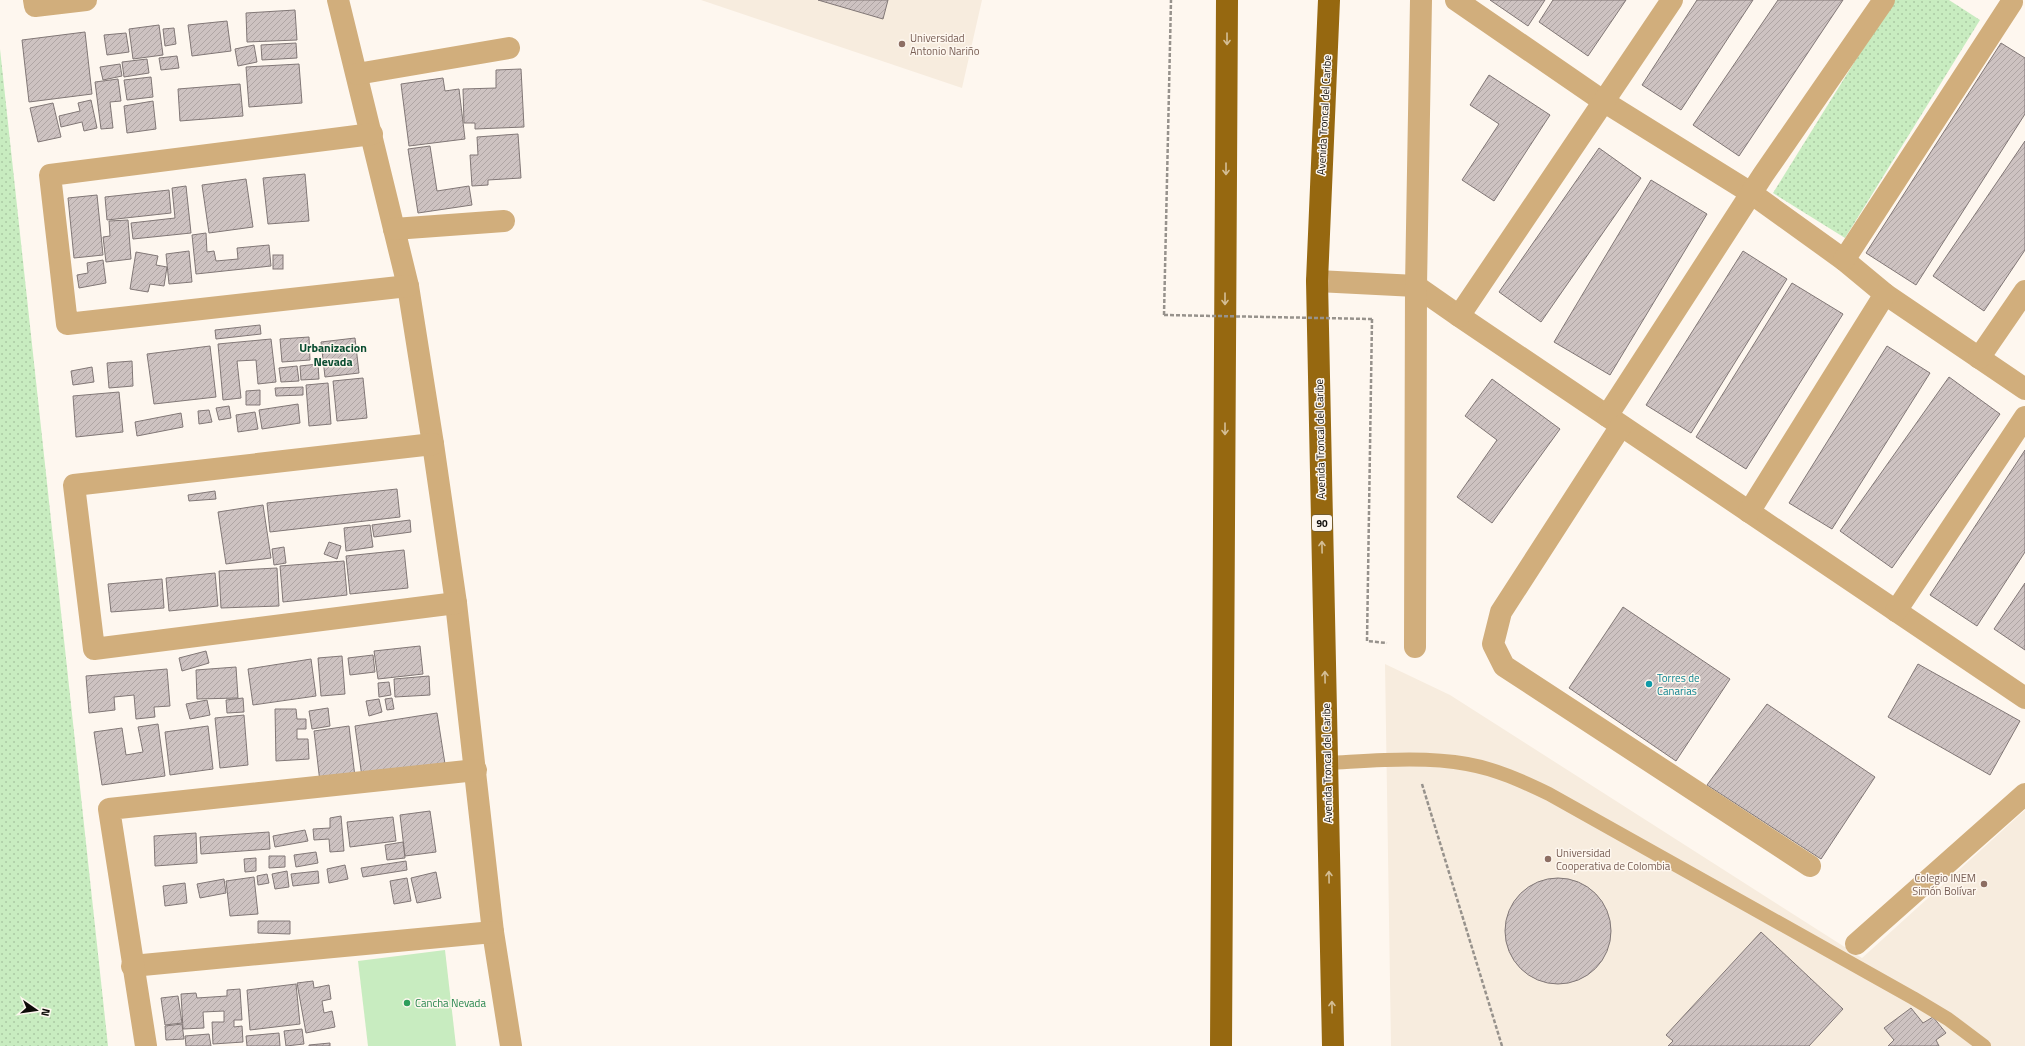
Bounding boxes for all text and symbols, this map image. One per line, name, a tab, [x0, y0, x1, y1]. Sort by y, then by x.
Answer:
place label: Universidad Antonio Nariño	[910, 30, 980, 59]
one-way arrow	[1223, 32, 1231, 45]
marker: Universidad Antonio Nariño	[897, 39, 907, 49]
street label: Avenida Troncal del Caribe	[1313, 54, 1335, 175]
one-way arrow	[1222, 162, 1230, 175]
one-way arrow	[1221, 292, 1229, 305]
district label: Urbanizacion Nevada	[299, 338, 367, 371]
street label: Avenida Troncal del Caribe	[1311, 378, 1329, 499]
one-way arrow	[1221, 422, 1229, 435]
road number: 90	[1312, 515, 1332, 531]
one-way arrow	[1319, 541, 1326, 554]
place label: Torres de Canarias	[1657, 670, 1700, 699]
one-way arrow	[1321, 671, 1329, 684]
marker: Torres de Canarias	[1644, 679, 1654, 689]
street label: Avenida Troncal del Caribe	[1318, 702, 1336, 823]
place label: Universidad Cooperativa de Colombia	[1556, 845, 1671, 874]
marker: Universidad Cooperativa de Colombia	[1543, 854, 1553, 864]
place label: Colegio INEM Simón Bolívar	[1912, 870, 1976, 899]
one-way arrow	[1326, 871, 1333, 884]
marker: Colegio INEM Simón Bolívar	[1979, 879, 1989, 889]
north arrow	[16, 990, 56, 1030]
place label: Cancha Nevada	[415, 995, 486, 1011]
marker: Cancha Nevada	[402, 998, 412, 1008]
one-way arrow	[1328, 1001, 1336, 1014]
text: N	[37, 1007, 54, 1018]

